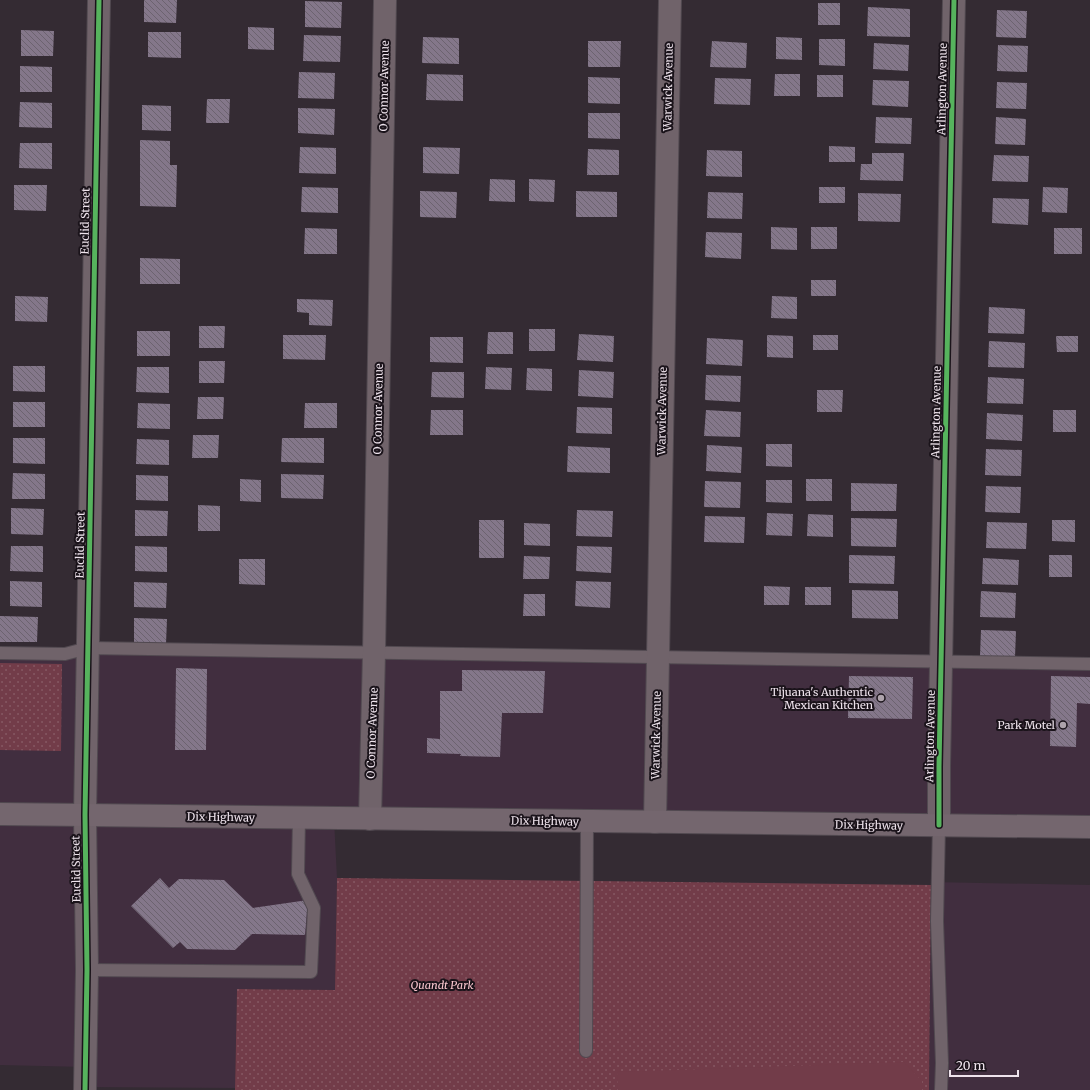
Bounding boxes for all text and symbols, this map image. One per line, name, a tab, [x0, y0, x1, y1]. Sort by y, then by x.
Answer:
street label: O Connor Avenue	[376, 40, 392, 132]
street label: Arlington Avenue	[934, 42, 950, 136]
street label: Warwick Avenue	[660, 43, 676, 132]
street label: Euclid Street	[77, 187, 93, 255]
street label: O Connor Avenue	[370, 363, 386, 455]
street label: Arlington Avenue	[928, 365, 944, 459]
street label: Warwick Avenue	[654, 367, 670, 456]
street label: Euclid Street	[72, 511, 88, 579]
place label: Tijuana's Authentic Mexican Kitchen	[771, 685, 874, 712]
street label: O Connor Avenue	[363, 687, 381, 779]
street label: Arlington Avenue	[922, 689, 938, 783]
street label: Warwick Avenue	[648, 691, 664, 780]
marker: Tijuana's Authentic Mexican Kitchen	[876, 693, 886, 703]
place label: Park Motel	[998, 718, 1056, 732]
marker: Park Motel	[1058, 720, 1068, 730]
street label: Dix Highway	[187, 809, 256, 825]
street label: Dix Highway	[511, 813, 580, 829]
street label: Dix Highway	[835, 817, 904, 833]
street label: Euclid Street	[68, 835, 84, 903]
park label: Quandt Park	[411, 978, 473, 992]
scale bar	[950, 1052, 1018, 1078]
text: 20 m	[956, 1058, 985, 1073]

